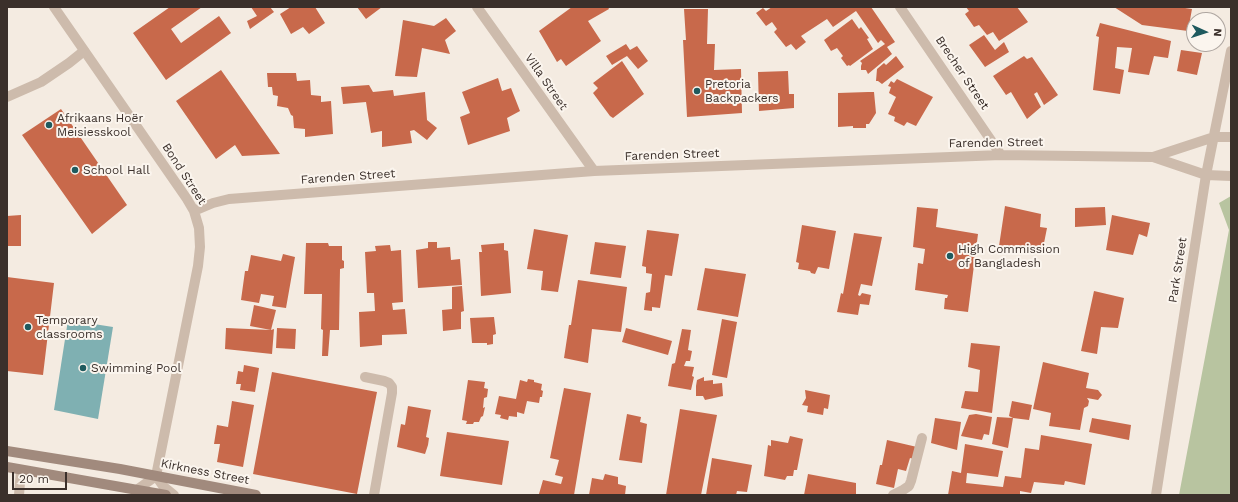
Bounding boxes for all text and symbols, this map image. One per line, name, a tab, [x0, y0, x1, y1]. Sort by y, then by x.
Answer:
north arrow	[1186, 12, 1226, 52]
text: N	[1211, 28, 1224, 37]
street label: Brecher Street	[932, 33, 992, 113]
street label: Villa Street	[521, 51, 571, 113]
place label: Pretoria Backpackers	[705, 77, 779, 105]
marker: Pretoria Backpackers	[692, 86, 702, 96]
place label: Afrikaans Hoër Meisiesskool	[57, 111, 143, 139]
marker: Afrikaans Hoër Meisiesskool	[44, 120, 54, 130]
street label: Farenden Street	[949, 135, 1043, 151]
street label: Bond Street	[159, 141, 209, 207]
street label: Farenden Street	[624, 146, 720, 164]
place label: School Hall	[83, 163, 150, 177]
marker: School Hall	[70, 165, 80, 175]
street label: Farenden Street	[300, 167, 396, 187]
street label: Park Street	[1166, 236, 1190, 304]
place label: High Commission of Bangladesh	[958, 242, 1060, 270]
marker: High Commission of Bangladesh	[945, 251, 955, 261]
place label: Temporary classrooms	[36, 313, 103, 341]
marker: Temporary classrooms	[23, 322, 33, 332]
place label: Swimming Pool	[91, 361, 181, 375]
marker: Swimming Pool	[78, 363, 88, 373]
street label: Kirkness Street	[159, 456, 251, 488]
scale bar	[14, 464, 69, 490]
text: 20 m	[19, 472, 49, 486]

